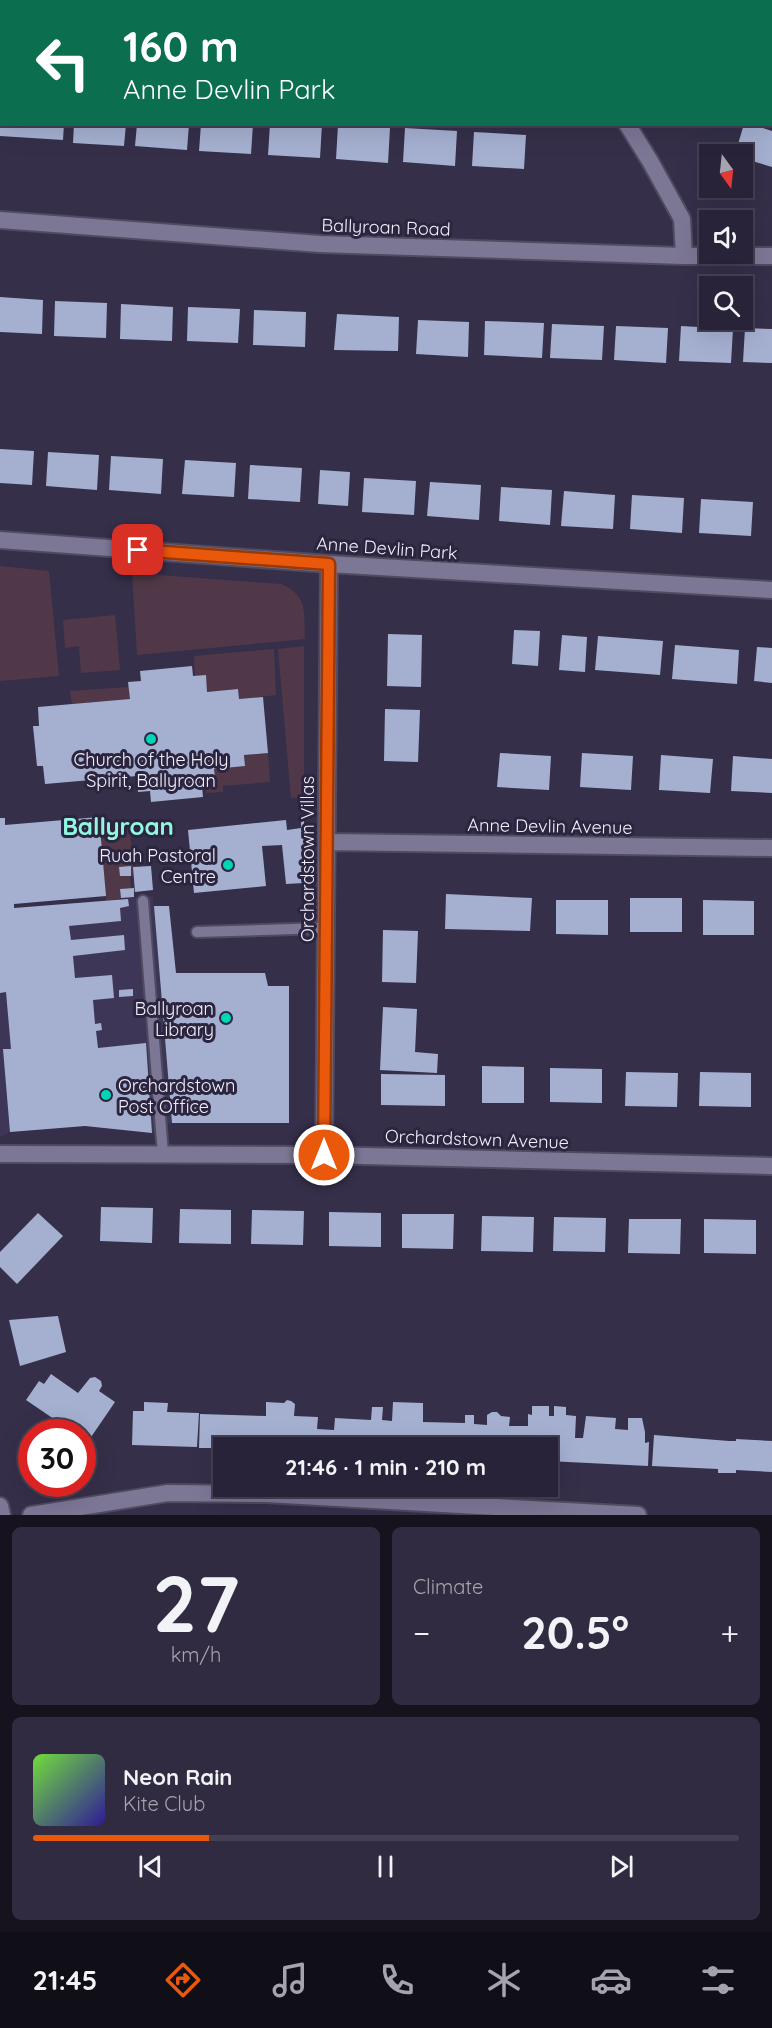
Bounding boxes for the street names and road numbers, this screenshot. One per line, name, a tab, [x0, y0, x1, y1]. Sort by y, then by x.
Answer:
street label: Ballyroan Road	[321, 213, 451, 241]
street label: Anne Devlin Park	[316, 532, 458, 564]
street label: Orchardstown Villas	[296, 776, 319, 942]
street label: Anne Devlin Avenue	[467, 813, 633, 839]
street label: Orchardstown Avenue	[385, 1124, 569, 1154]

